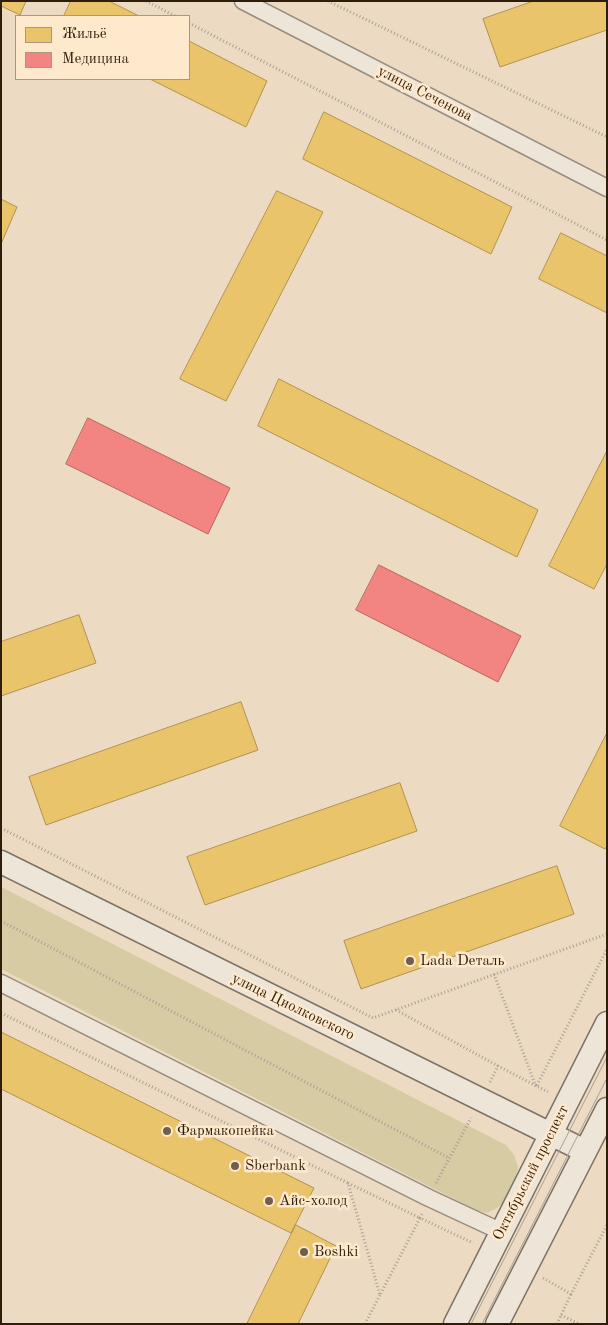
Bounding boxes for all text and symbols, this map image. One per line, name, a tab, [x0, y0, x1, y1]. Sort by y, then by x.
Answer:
legend	[15, 15, 190, 80]
text: Жильё	[62, 27, 107, 42]
text: Медицина	[62, 52, 129, 67]
street label: улица Сеченова	[374, 62, 476, 126]
place label: Lada Dеталь	[420, 952, 505, 970]
marker: Lada Dеталь	[404, 955, 416, 967]
street label: улица Циолковского	[229, 969, 357, 1045]
street label: Октябрьский проспект	[489, 1102, 573, 1244]
place label: Фармакопейка	[177, 1122, 274, 1140]
marker: Фармакопейка	[161, 1125, 173, 1137]
place label: Sberbank	[245, 1157, 306, 1175]
marker: Sberbank	[229, 1160, 241, 1172]
place label: Айс-холод	[279, 1192, 347, 1210]
marker: Айс-холод	[263, 1195, 275, 1207]
place label: Boshki	[314, 1243, 358, 1261]
marker: Boshki	[298, 1246, 310, 1258]

